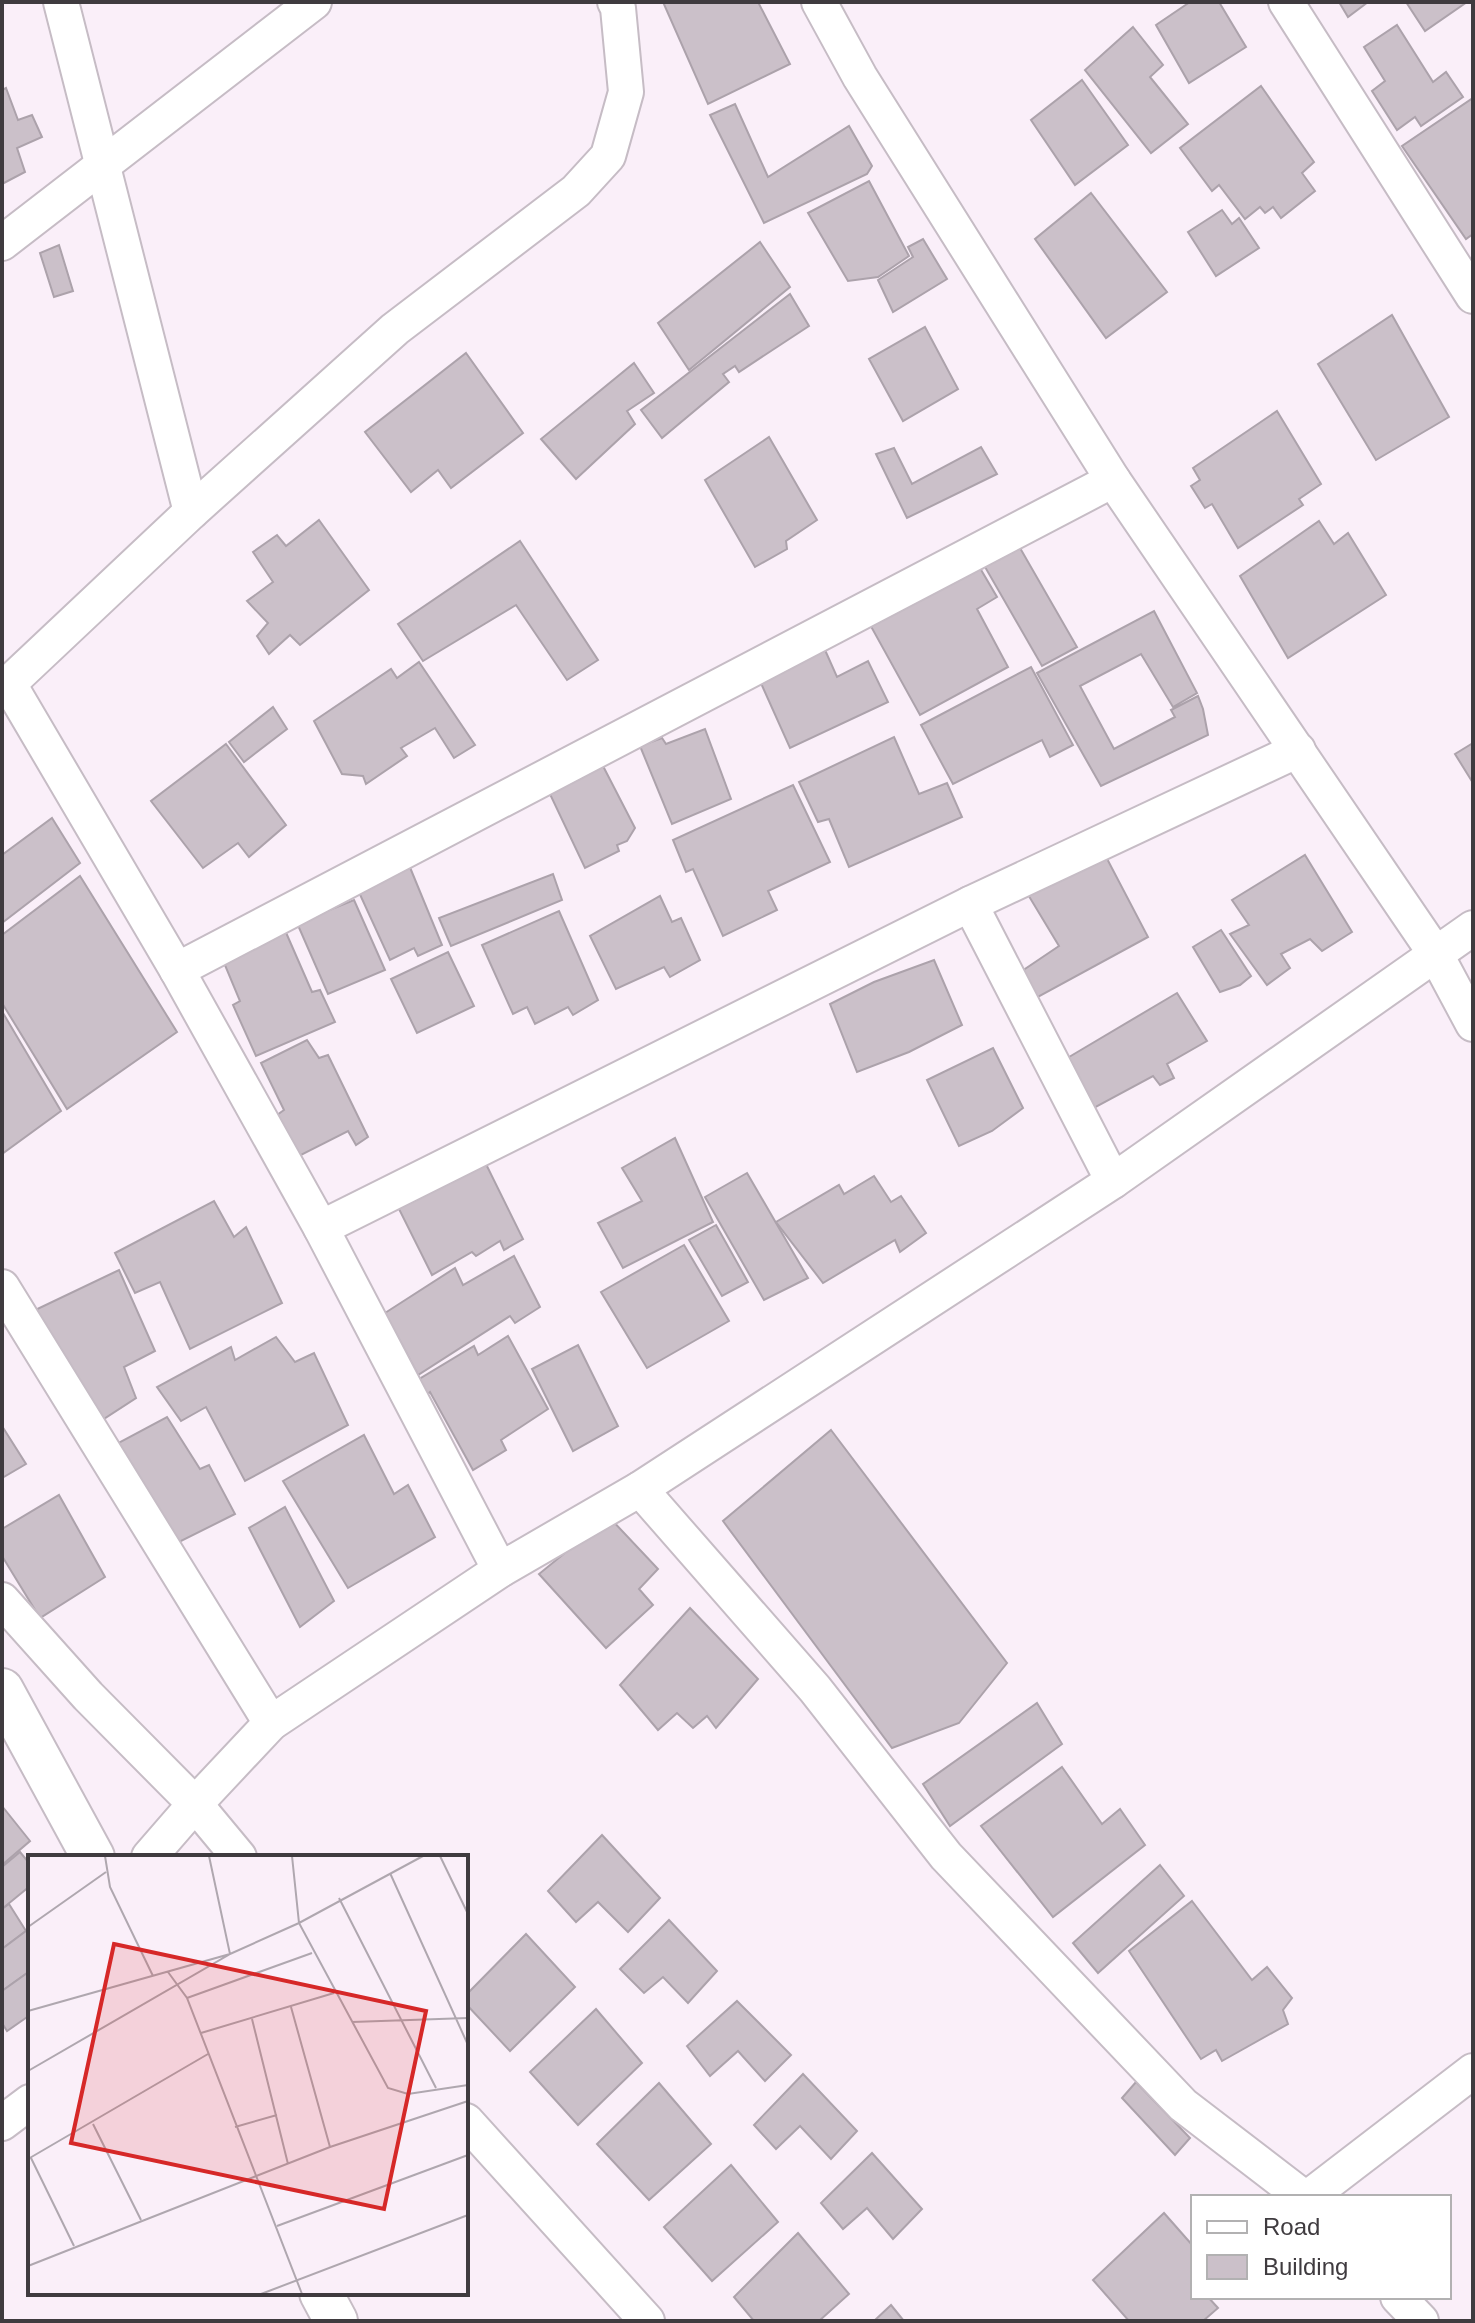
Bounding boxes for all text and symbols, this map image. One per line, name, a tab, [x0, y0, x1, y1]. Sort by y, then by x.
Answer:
inset map	[28, 1855, 468, 2295]
legend	[1191, 2195, 1451, 2299]
text: Road	[1263, 2213, 1320, 2240]
text: Building	[1263, 2253, 1348, 2280]

